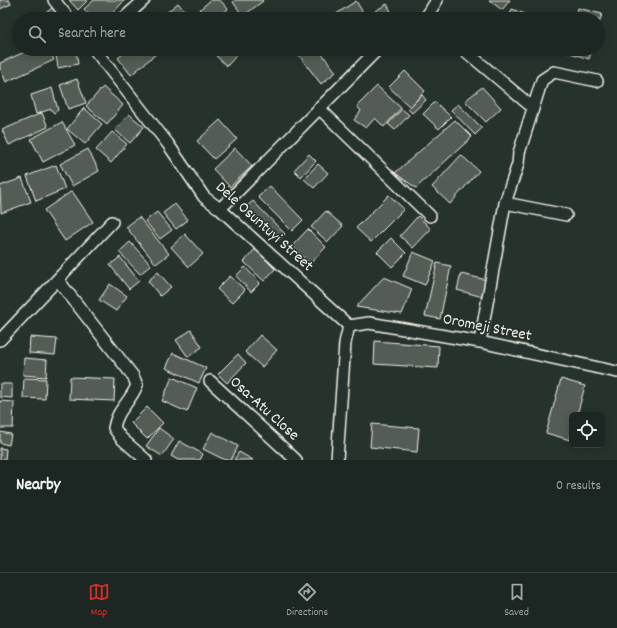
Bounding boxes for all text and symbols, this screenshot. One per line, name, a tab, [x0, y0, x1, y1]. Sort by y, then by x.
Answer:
search box	[12, 12, 605, 56]
icon: search	[26, 23, 48, 45]
text: Search here	[58, 23, 126, 45]
street label: Dele Osuntuyi Street	[210, 177, 318, 277]
street label: Oromeji Street	[441, 308, 533, 348]
street label: Osa-Atu Close	[224, 371, 304, 447]
map controls	[569, 412, 605, 448]
button: locate	[569, 412, 605, 448]
text: Nearby	[16, 474, 60, 498]
text: 0 results	[556, 477, 601, 496]
tab: Map	[88, 581, 110, 621]
tab: Directions	[286, 581, 328, 621]
tab: Saved	[504, 581, 529, 621]

